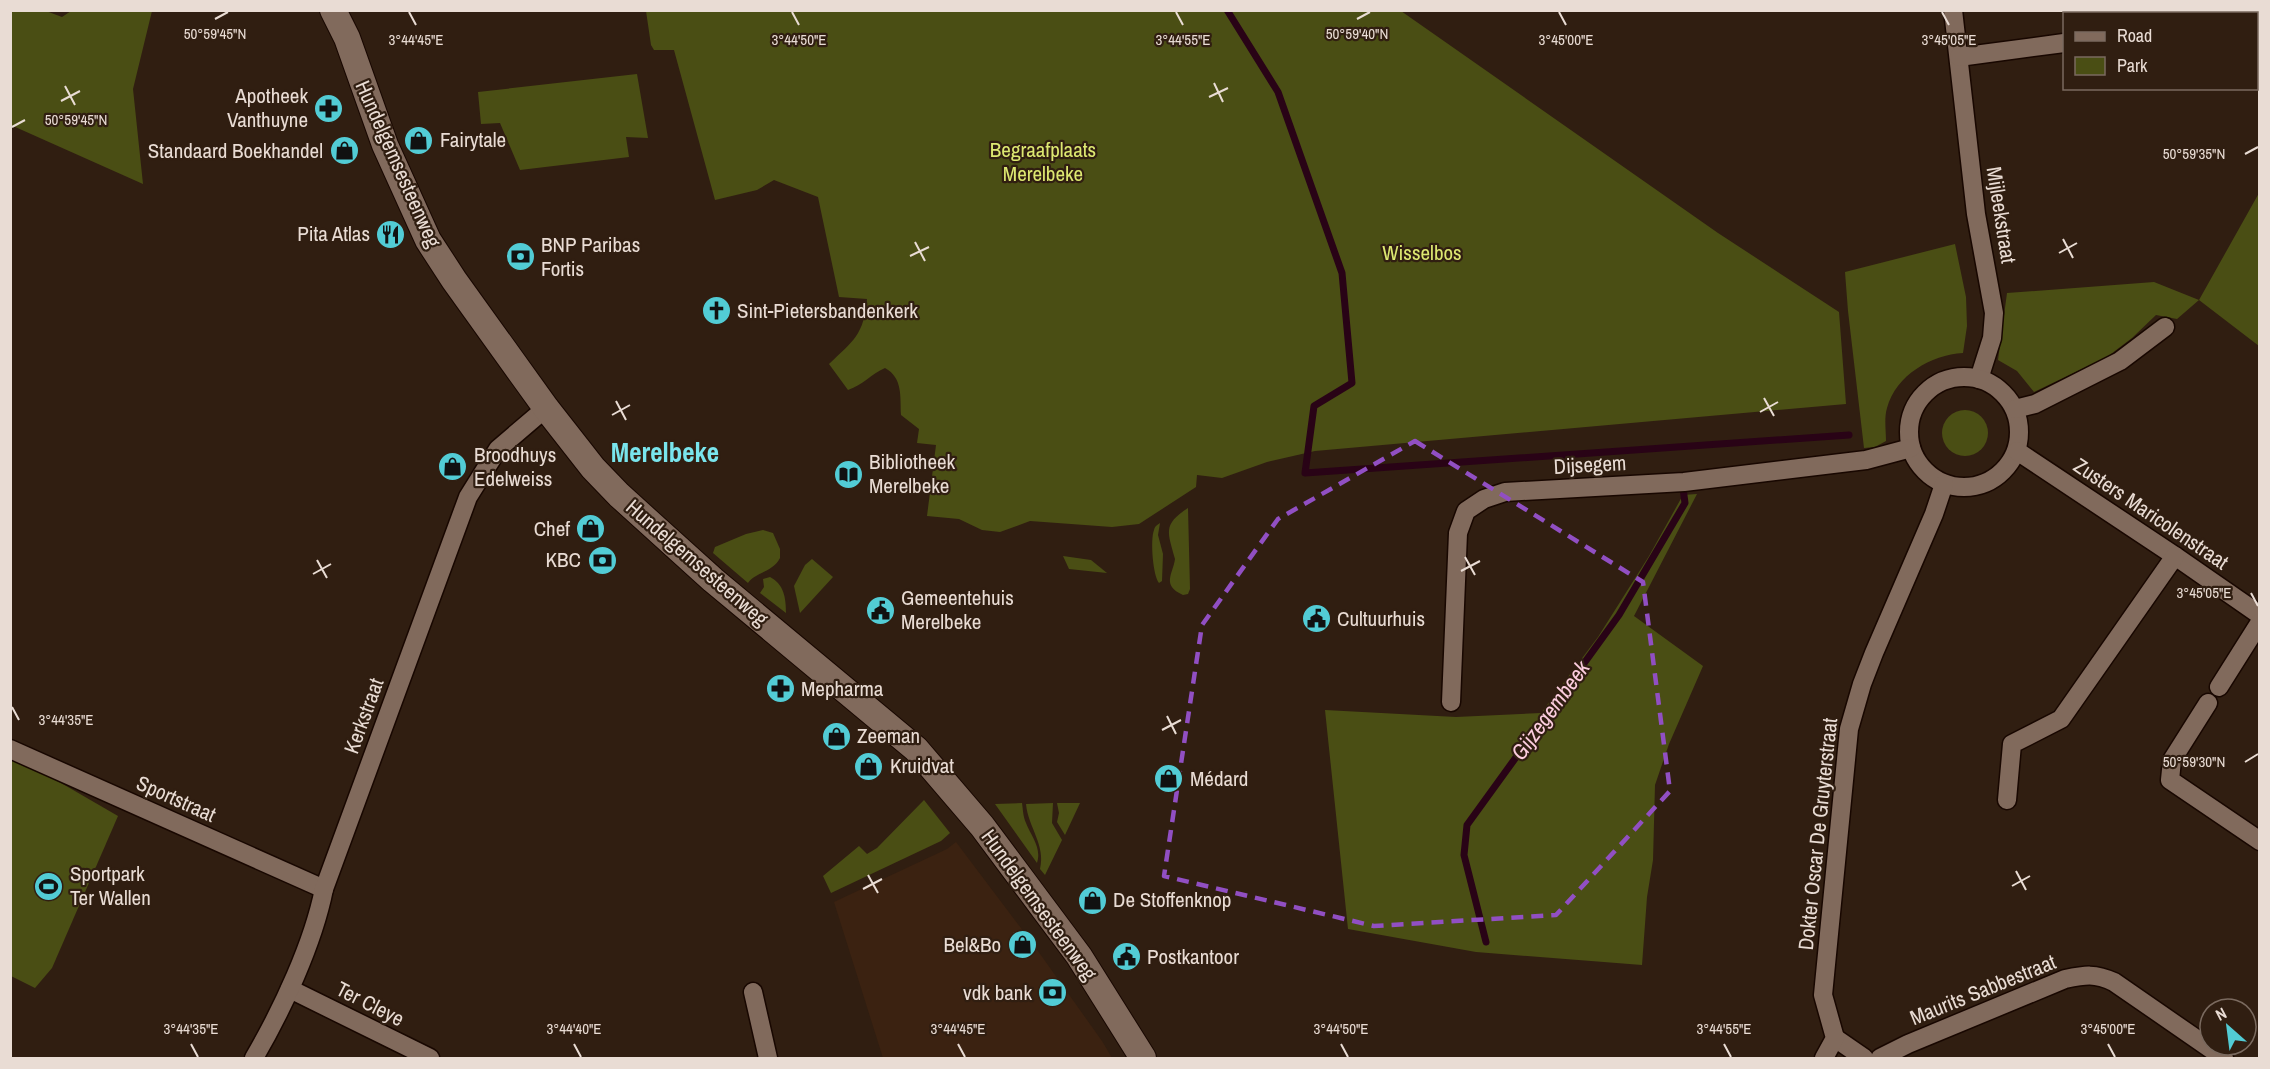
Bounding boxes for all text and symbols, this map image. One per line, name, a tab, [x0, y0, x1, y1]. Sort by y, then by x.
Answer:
legend	[2063, 12, 2258, 90]
text: 50°59'45"N	[184, 23, 246, 44]
text: 50°59'40"N	[1326, 23, 1388, 44]
text: Road	[2117, 23, 2152, 48]
text: 3°44'45"E	[388, 29, 444, 50]
text: 3°44'50"E	[771, 29, 827, 50]
text: 3°44'55"E	[1155, 29, 1211, 50]
text: 3°45'00"E	[1538, 29, 1594, 50]
text: 3°45'05"E	[1921, 29, 1977, 50]
text: Park	[2117, 53, 2148, 78]
street label: Hundelgemsesteenweg	[349, 76, 448, 252]
place label: Apotheek Vanthuyne	[227, 81, 308, 134]
pharmacy icon: Apotheek Vanthuyne	[313, 92, 345, 124]
text: 50°59'45"N	[45, 109, 107, 130]
shop icon: Fairytale	[403, 124, 435, 156]
place label: Fairytale	[440, 125, 506, 154]
shop icon: Standaard Boekhandel	[328, 135, 360, 167]
park label: Begraafplaats Merelbeke	[990, 135, 1096, 188]
place label: Standaard Boekhandel	[148, 136, 323, 165]
text: 50°59'35"N	[2163, 143, 2225, 164]
street label: Mijleekstraat	[1980, 164, 2023, 266]
restaurant icon: Pita Atlas	[375, 218, 407, 250]
place label: Pita Atlas	[297, 219, 370, 248]
place label: BNP Paribas Fortis	[541, 230, 640, 283]
park label: Wisselbos	[1382, 238, 1462, 267]
bank icon: BNP Paribas Fortis	[504, 241, 536, 273]
church icon: Sint-Pietersbandenkerk	[700, 295, 732, 327]
place label: Sint-Pietersbandenkerk	[737, 296, 918, 325]
district label: Merelbeke	[611, 434, 719, 470]
place label: Broodhuys Edelweiss	[474, 440, 556, 493]
place label: Bibliotheek Merelbeke	[869, 447, 956, 500]
street label: Dijsegem	[1553, 448, 1627, 481]
shop icon: Broodhuys Edelweiss	[437, 451, 469, 483]
street label: Zusters Maricolenstraat	[2068, 451, 2235, 576]
library icon: Bibliotheek Merelbeke	[832, 458, 864, 490]
street label: Hundelgemsesteenweg	[620, 493, 775, 633]
shop icon: Chef	[575, 513, 607, 545]
place label: Chef	[534, 514, 570, 543]
bank icon: KBC	[586, 544, 618, 576]
place label: KBC	[546, 545, 581, 574]
text: 3°45'05"E	[2176, 582, 2232, 603]
place label: Gemeentehuis Merelbeke	[901, 583, 1014, 636]
public building icon: Gemeentehuis Merelbeke	[864, 594, 896, 626]
public building icon: Cultuurhuis	[1300, 603, 1332, 635]
place label: Cultuurhuis	[1337, 604, 1425, 633]
water label: Gijzegembeek	[1504, 653, 1597, 766]
pharmacy icon: Mepharma	[764, 673, 796, 705]
street label: Kerkstraat	[336, 674, 391, 758]
place label: Mepharma	[801, 674, 884, 703]
text: 3°44'35"E	[38, 709, 94, 730]
street label: Dokter Oscar De Gruyterstraat	[1791, 716, 1844, 952]
shop icon: Zeeman	[820, 720, 852, 752]
place label: Zeeman	[857, 721, 920, 750]
shop icon: Kruidvat	[853, 750, 885, 782]
place label: Kruidvat	[890, 751, 954, 780]
text: 50°59'30"N	[2163, 751, 2225, 772]
shop icon: Médard	[1153, 763, 1185, 795]
place label: Médard	[1190, 764, 1248, 793]
street label: Sportstraat	[132, 768, 221, 829]
street label: Hundelgemsesteenweg	[975, 823, 1104, 986]
place label: Sportpark Ter Wallen	[70, 859, 151, 912]
sports icon: Sportpark Ter Wallen	[33, 870, 65, 902]
shop icon: De Stoffenknop	[1076, 884, 1108, 916]
place label: De Stoffenknop	[1113, 885, 1231, 914]
shop icon: Bel&Bo	[1006, 929, 1038, 961]
place label: Bel&Bo	[944, 930, 1001, 959]
public building icon: Postkantoor	[1110, 941, 1142, 973]
place label: Postkantoor	[1147, 942, 1239, 971]
street label: Maurits Sabbestraat	[1905, 947, 2060, 1032]
street label: Ter Cleye	[331, 974, 409, 1033]
bank icon: vdk bank	[1037, 977, 1069, 1009]
place label: vdk bank	[963, 978, 1032, 1007]
north arrow	[2198, 997, 2258, 1057]
text: N	[2212, 1002, 2230, 1026]
text: 3°44'35"E	[163, 1018, 219, 1039]
text: 3°44'40"E	[546, 1018, 602, 1039]
text: 3°44'45"E	[930, 1018, 986, 1039]
text: 3°44'50"E	[1313, 1018, 1369, 1039]
text: 3°44'55"E	[1696, 1018, 1752, 1039]
text: 3°45'00"E	[2080, 1018, 2136, 1039]

